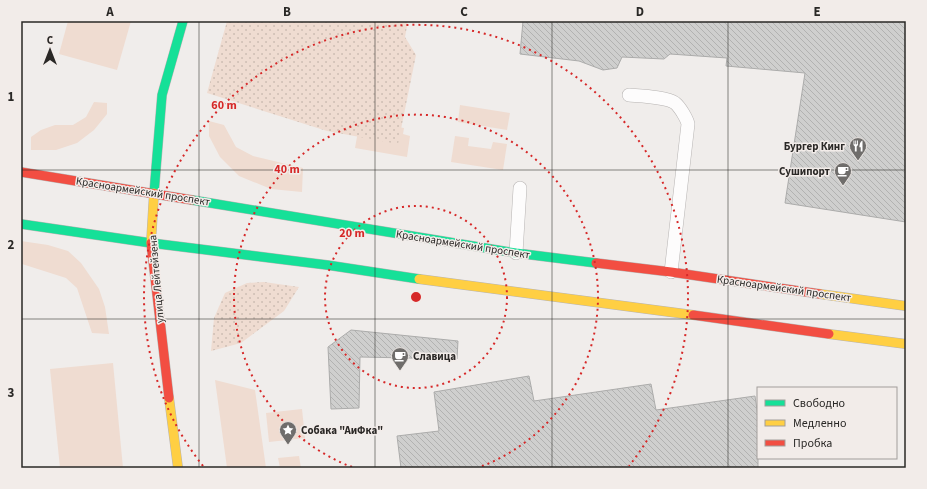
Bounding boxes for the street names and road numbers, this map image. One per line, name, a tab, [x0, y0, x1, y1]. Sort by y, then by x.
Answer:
street label: Красноармейский проспект	[75, 174, 211, 209]
street label: Красноармейский проспект	[395, 227, 531, 262]
street label: улица Лейтейзена	[145, 234, 168, 324]
street label: Красноармейский проспект	[716, 272, 852, 305]

